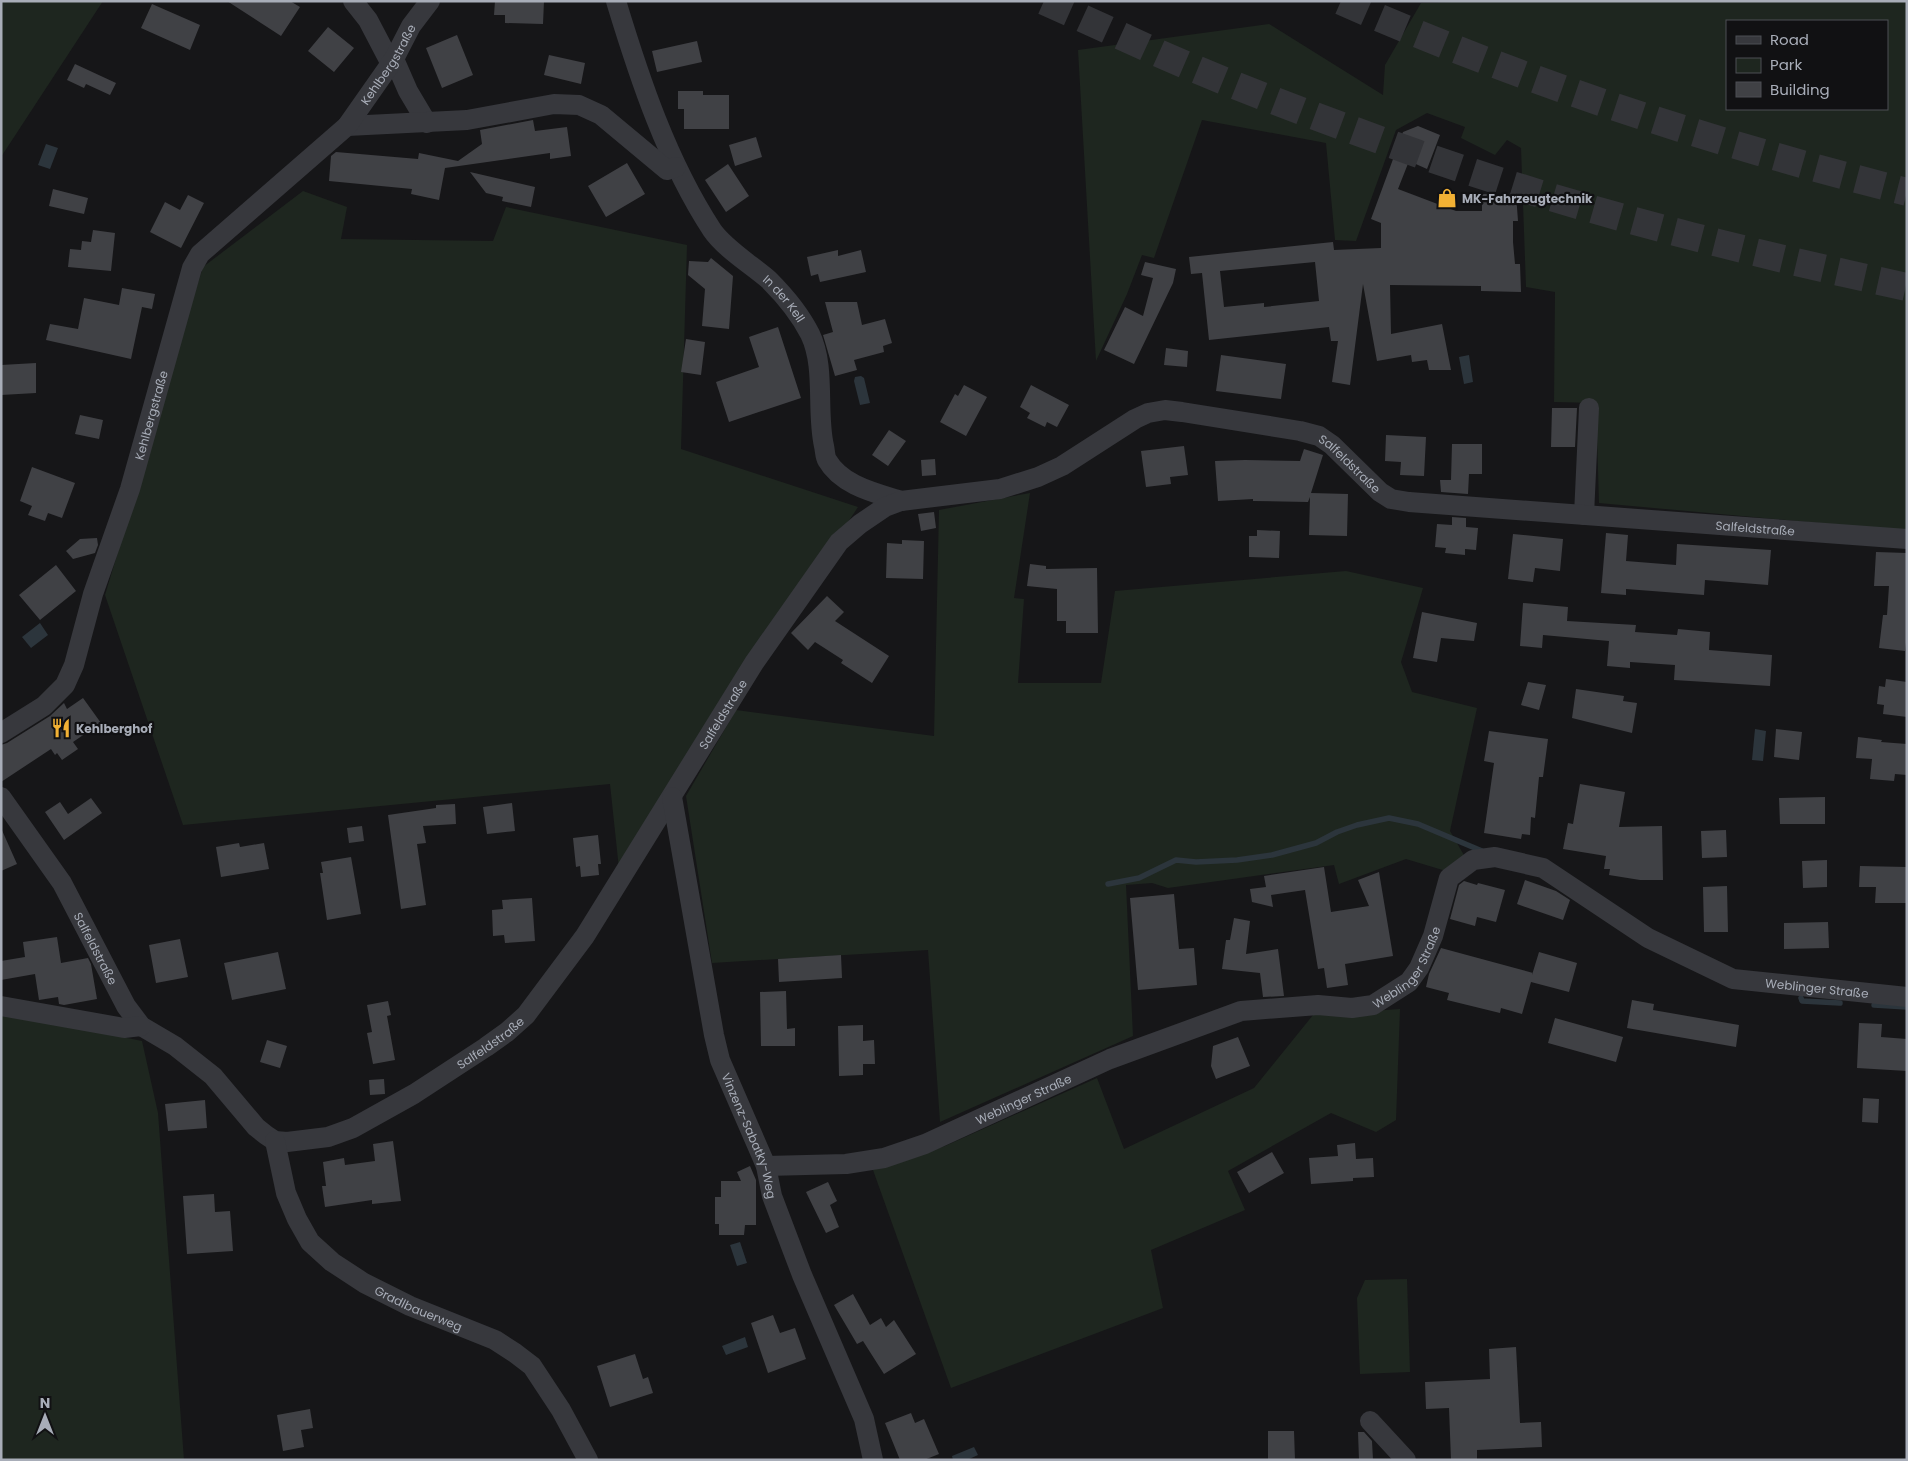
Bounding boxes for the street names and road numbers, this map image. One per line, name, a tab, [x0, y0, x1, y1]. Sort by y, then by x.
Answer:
street label: Kehlbergstraße	[356, 21, 419, 108]
street label: In der Kell	[760, 270, 810, 325]
street label: Kehlbergstraße	[130, 368, 171, 462]
street label: Salfeldstraße	[1316, 430, 1385, 497]
street label: Salfeldstraße	[1715, 516, 1796, 539]
street label: Salfeldstraße	[694, 676, 751, 752]
street label: Salfeldstraße	[70, 909, 122, 987]
street label: Weblinger Straße	[1369, 925, 1444, 1012]
street label: Weblinger Straße	[1764, 974, 1870, 1001]
street label: Salfeldstraße	[453, 1012, 528, 1073]
street label: Weblinger Straße	[973, 1069, 1074, 1128]
street label: Vinzenz-Sabatky-Weg	[718, 1070, 781, 1200]
street label: Gradlbauerweg	[372, 1281, 465, 1335]

